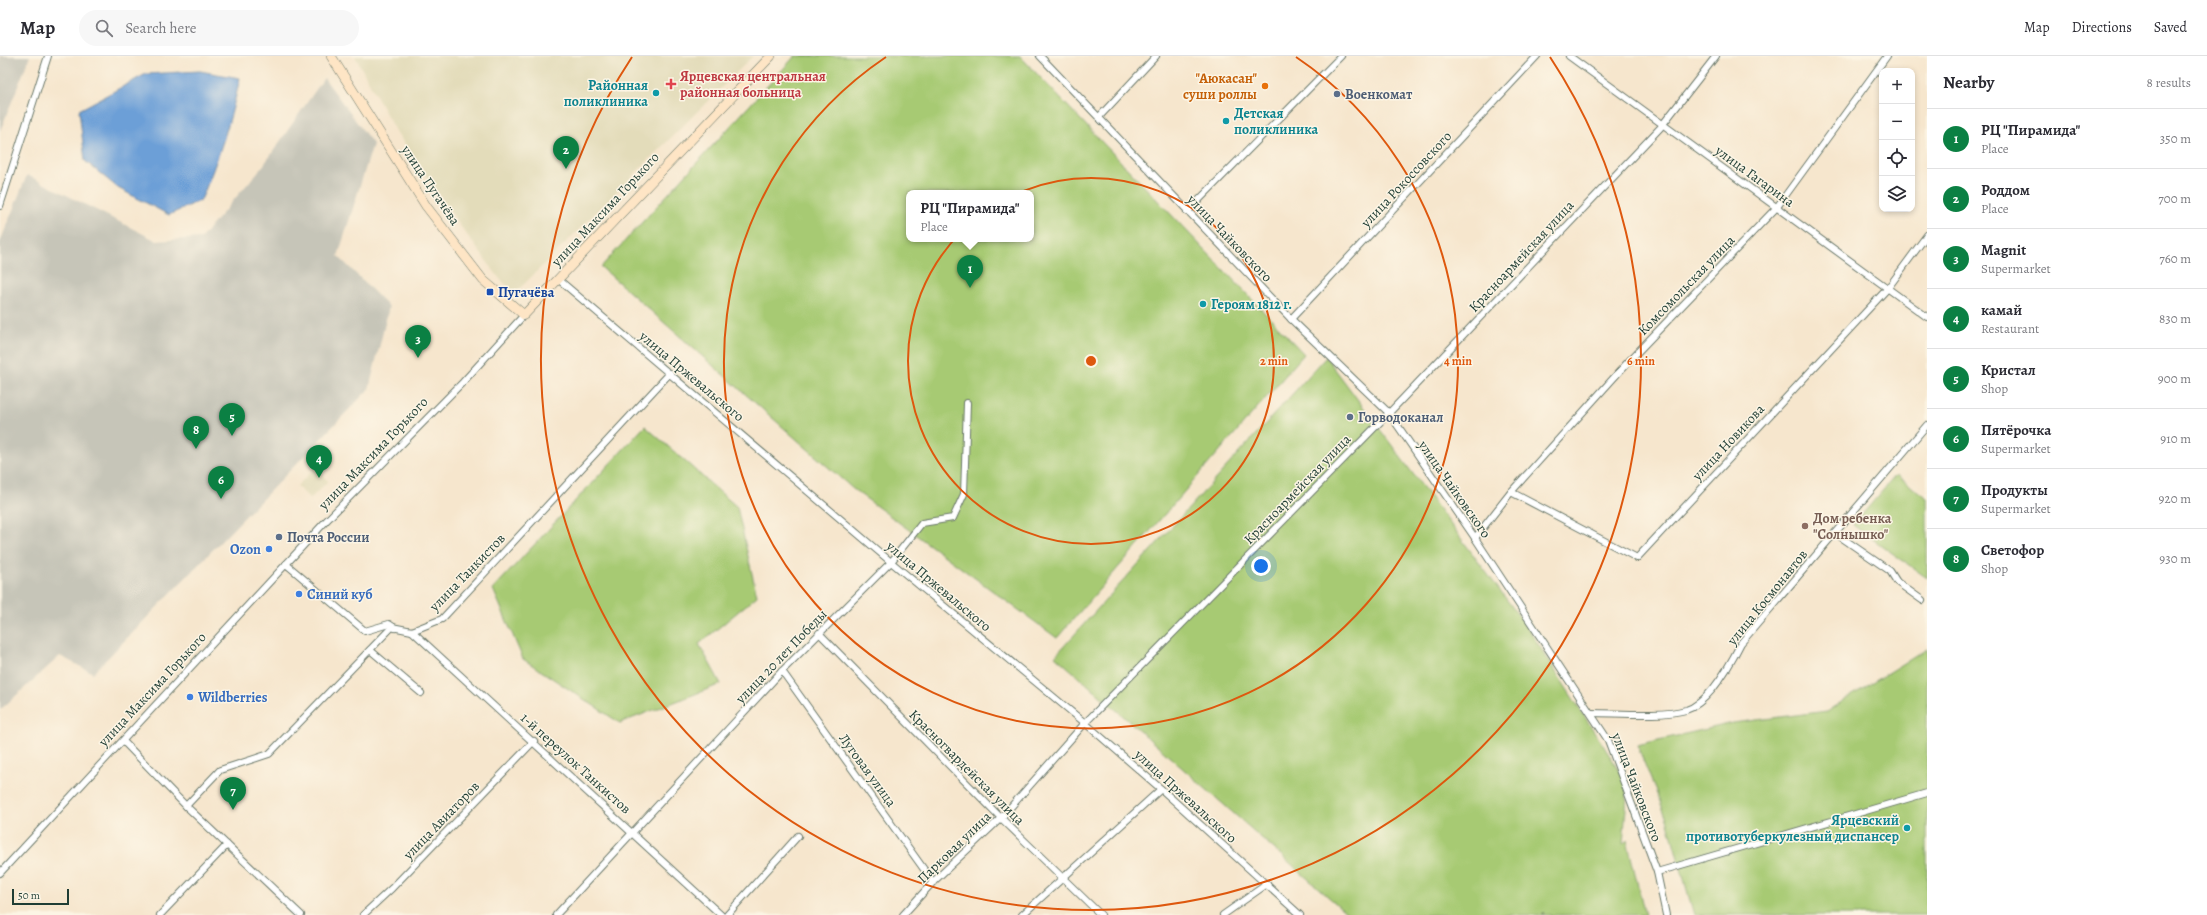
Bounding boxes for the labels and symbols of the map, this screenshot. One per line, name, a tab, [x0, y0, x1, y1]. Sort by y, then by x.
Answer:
place label: Ярцевская центральная районная больница	[680, 67, 826, 102]
place label: "Аюкасан" суши роллы	[1183, 69, 1258, 104]
place label: Районная поликлиника	[564, 76, 648, 111]
marker: Ярцевская центральная районная больница	[665, 78, 677, 90]
marker: "Аюкасан" суши роллы	[1260, 81, 1270, 91]
place label: Военкомат	[1345, 85, 1413, 104]
marker: Районная поликлиника	[651, 88, 661, 98]
marker: Военкомат	[1332, 89, 1342, 99]
place label: Детская поликлиника	[1234, 104, 1319, 139]
marker: Детская поликлиника	[1221, 116, 1231, 126]
street label: улица Рокоссовского	[1356, 127, 1456, 232]
pin: 2	[553, 136, 579, 169]
street label: улица Пугачёва	[396, 141, 465, 230]
street label: улица Гагарина	[1710, 141, 1799, 212]
street label: улица Максима Горького	[547, 148, 663, 271]
street label: улица Чайковского	[1182, 190, 1276, 286]
street label: Красноармейская улица	[1465, 196, 1579, 316]
street label: Комсомольская улица	[1634, 231, 1739, 340]
pin: 1	[957, 255, 983, 288]
place label: Пугачёва	[498, 283, 555, 302]
marker: Пугачёва	[485, 287, 495, 297]
place label: Героям 1812 г.	[1211, 295, 1292, 314]
marker: Героям 1812 г.	[1198, 299, 1208, 309]
pin: 3	[405, 325, 431, 358]
street label: улица Пржевальского	[634, 326, 748, 426]
text: 2 min	[1260, 353, 1288, 369]
text: 4 min	[1444, 353, 1472, 369]
text: 6 min	[1627, 353, 1655, 369]
centre of rings	[1084, 354, 1098, 368]
street label: улица Максима Горького	[314, 393, 432, 515]
street label: улица Новикова	[1687, 400, 1769, 485]
pin: 5	[219, 403, 245, 436]
place label: Горводоканал	[1358, 408, 1443, 427]
marker: Горводоканал	[1345, 412, 1355, 422]
pin: 8	[183, 416, 209, 449]
street label: Красноармейская улица	[1240, 430, 1355, 549]
street label: улица Чайковского	[1413, 436, 1495, 542]
pin: 4	[306, 445, 332, 478]
pin: 6	[208, 466, 234, 499]
place label: Дом ребенка "Солнышко"	[1813, 509, 1892, 544]
marker: Дом ребенка "Солнышко"	[1800, 521, 1810, 531]
place label: Почта России	[287, 528, 370, 547]
street label: улица Танкистов	[425, 529, 510, 616]
marker: Почта России	[274, 532, 284, 542]
street label: улица Пржевальского	[881, 536, 995, 636]
place label: Ozon	[230, 540, 261, 559]
marker: Ozon	[264, 544, 274, 554]
street label: улица Космонавтов	[1722, 545, 1812, 650]
your location	[1251, 556, 1271, 576]
place label: Синий куб	[307, 585, 373, 604]
marker: Синий куб	[294, 589, 304, 599]
street label: улица 20 лет Победы	[731, 605, 831, 708]
street label: улица Максима Горького	[94, 628, 210, 751]
place label: Wildberries	[197, 688, 268, 707]
marker: Wildberries	[185, 692, 195, 702]
street label: Красногвардейская улица	[905, 705, 1029, 830]
street label: 1-й переулок Танкистов	[516, 709, 635, 818]
street label: улица Чайковского	[1607, 729, 1666, 844]
street label: Луговая улица	[835, 730, 901, 811]
street label: улица Пржевальского	[1130, 745, 1241, 847]
pin: 7	[220, 777, 246, 810]
street label: улица Авиаторов	[398, 777, 484, 864]
street label: Парковая улица	[913, 807, 996, 888]
place label: Ярцевский противотуберкулезный диспансер	[1686, 811, 1900, 846]
marker: Ярцевский противотуберкулезный диспансер	[1902, 823, 1912, 833]
scale bar	[12, 887, 69, 906]

